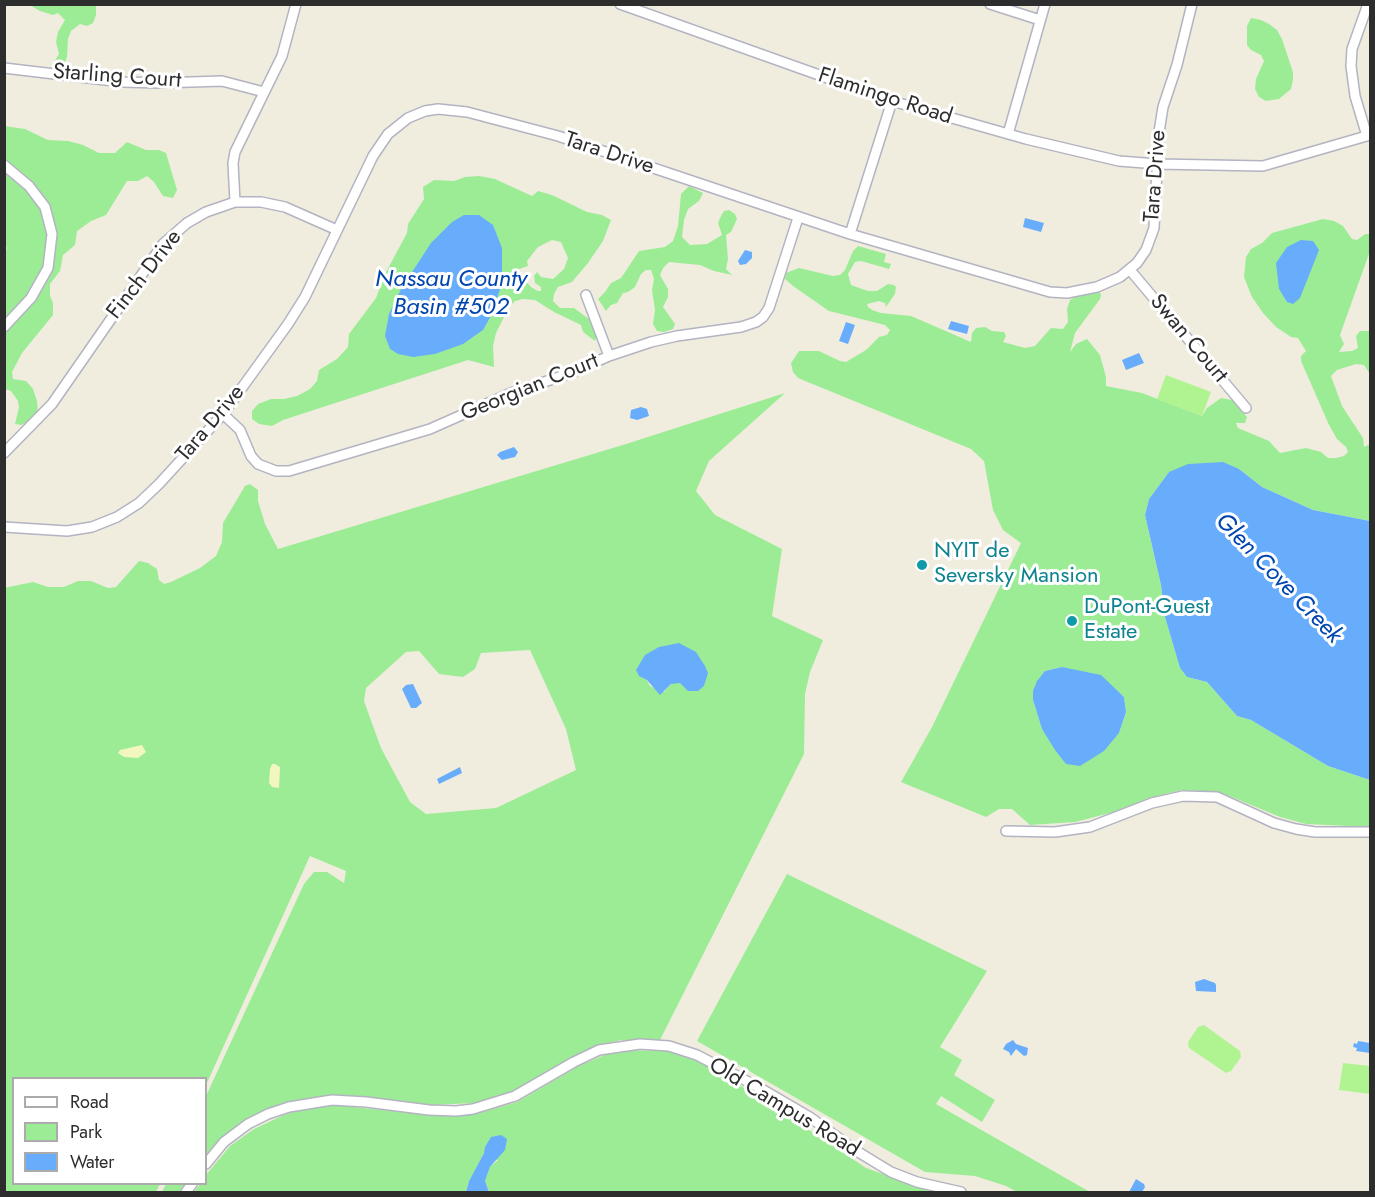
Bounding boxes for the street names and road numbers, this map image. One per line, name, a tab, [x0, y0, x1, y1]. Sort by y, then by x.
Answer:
street label: Starling Court	[52, 59, 182, 95]
street label: Flamingo Road	[815, 63, 955, 131]
street label: Tara Drive	[561, 127, 657, 181]
street label: Tara Drive	[1140, 129, 1172, 223]
street label: Finch Drive	[102, 225, 188, 325]
street label: Swan Court	[1143, 289, 1233, 389]
street label: Georgian Court	[457, 348, 603, 428]
street label: Tara Drive	[171, 380, 251, 468]
street label: Old Campus Road	[704, 1053, 864, 1163]

